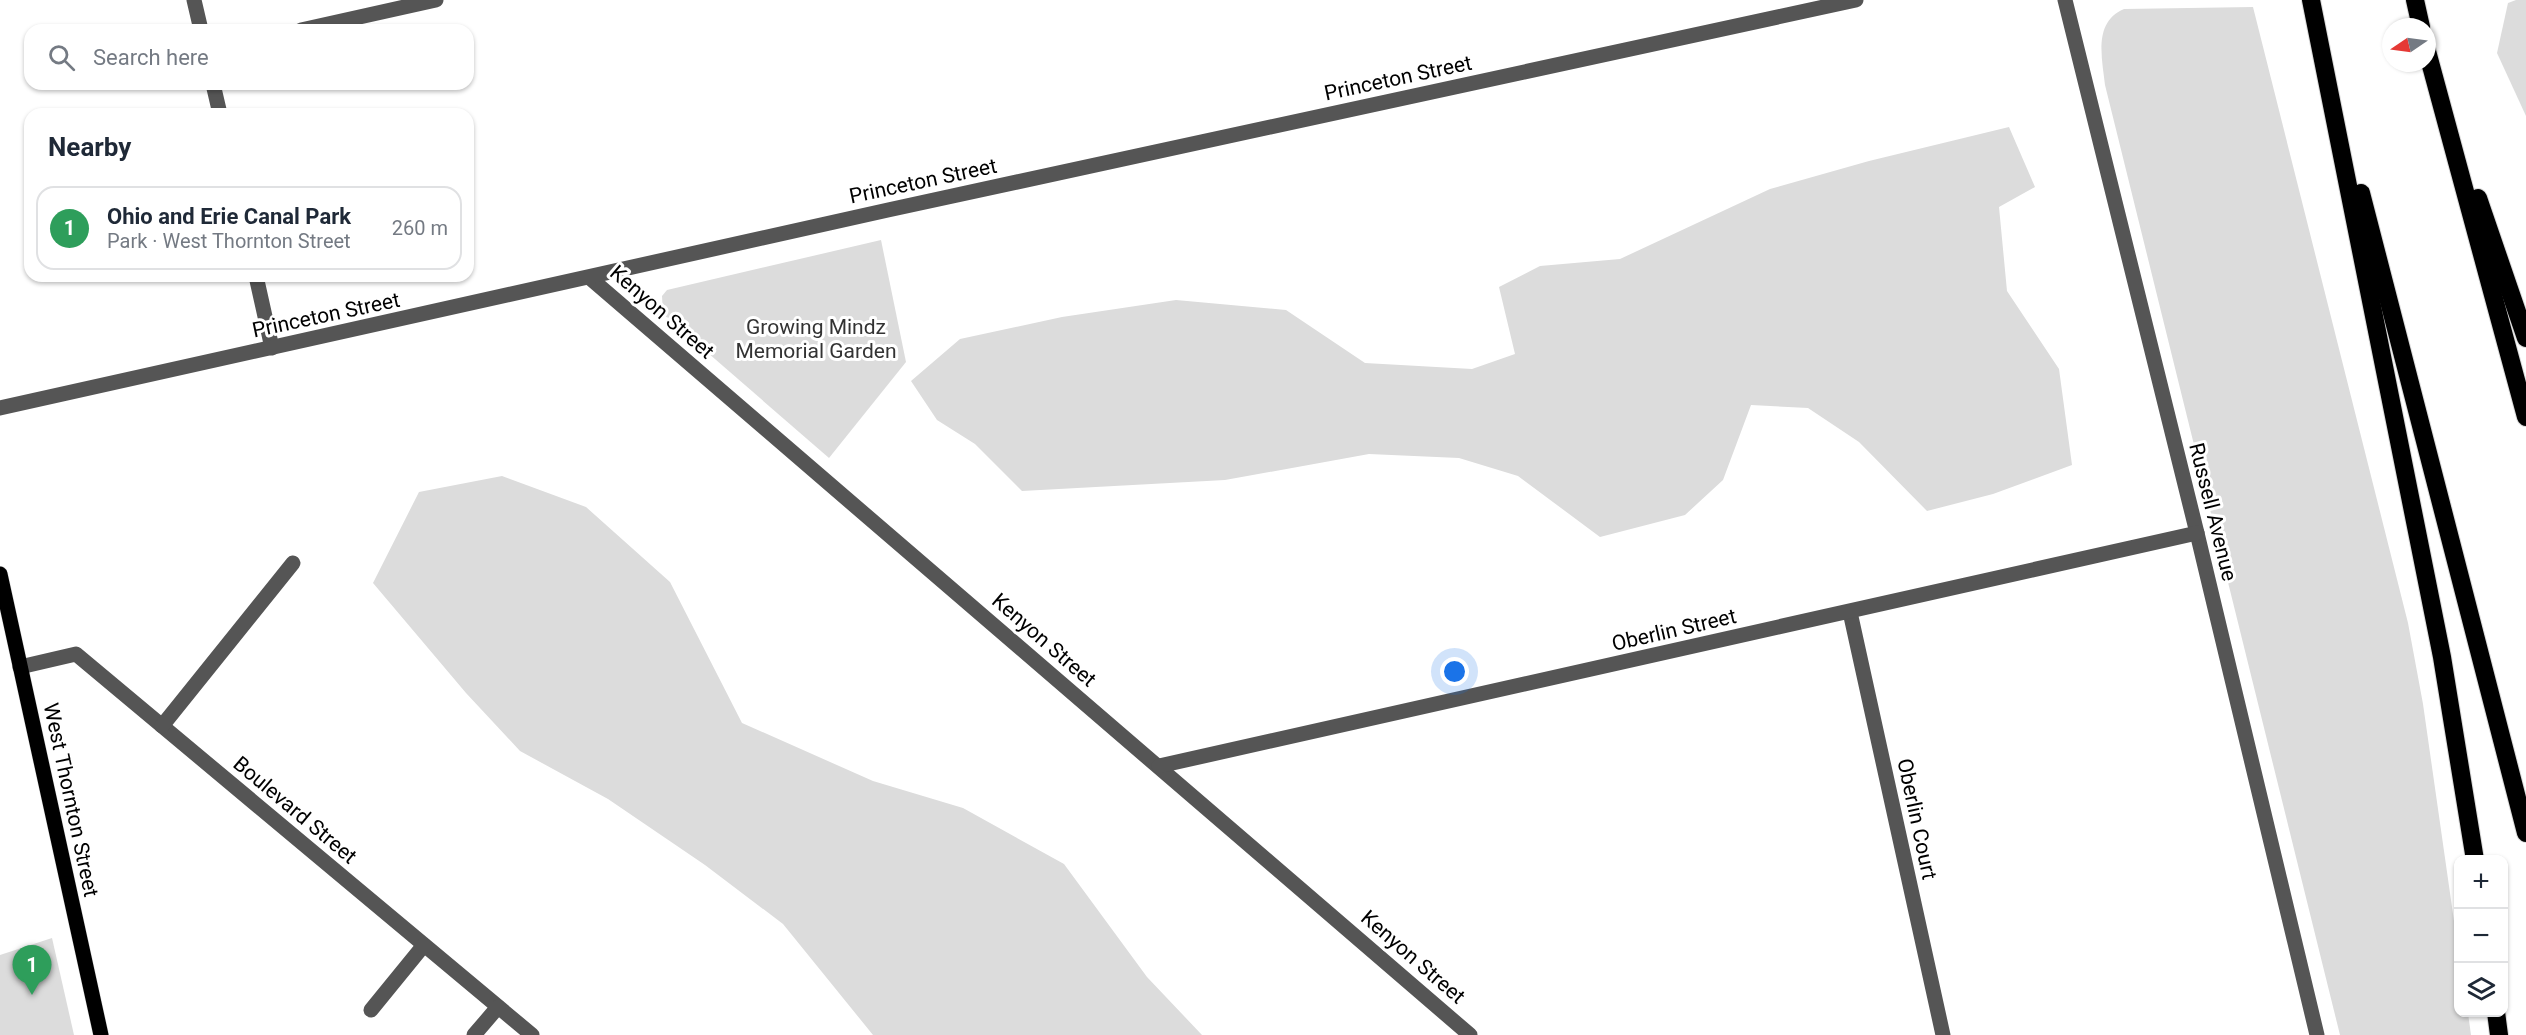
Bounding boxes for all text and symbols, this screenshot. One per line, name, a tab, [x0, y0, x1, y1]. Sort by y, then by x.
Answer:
north arrow	[2382, 18, 2436, 72]
search box	[24, 24, 474, 90]
icon: search	[45, 41, 78, 74]
text: Search here	[93, 45, 209, 70]
street label: Princeton Street	[1322, 51, 1474, 105]
text: Nearby	[48, 132, 131, 162]
street label: Princeton Street	[847, 154, 999, 208]
text: Ohio and Erie Canal Park	[107, 204, 351, 229]
text: 1	[64, 216, 75, 240]
text: 260 m	[392, 216, 448, 240]
text: Park · West Thornton Street	[107, 229, 351, 253]
street label: Kenyon Street	[605, 260, 719, 364]
street label: Princeton Street	[250, 288, 402, 342]
park label: Growing Mindz Memorial Garden	[735, 315, 897, 363]
street label: Russell Avenue	[2184, 440, 2242, 584]
street label: Kenyon Street	[987, 588, 1101, 692]
street label: Oberlin Street	[1609, 604, 1739, 656]
your location	[1440, 657, 1469, 686]
street label: West Thornton Street	[39, 701, 103, 899]
street label: Boulevard Street	[228, 751, 362, 869]
street label: Oberlin Court	[1892, 756, 1942, 882]
map controls	[2454, 855, 2508, 1017]
button: +	[2454, 855, 2508, 909]
street label: Kenyon Street	[1356, 905, 1470, 1009]
button: −	[2454, 909, 2508, 963]
pin: 1	[12, 946, 51, 995]
button: layers	[2454, 963, 2508, 1017]

